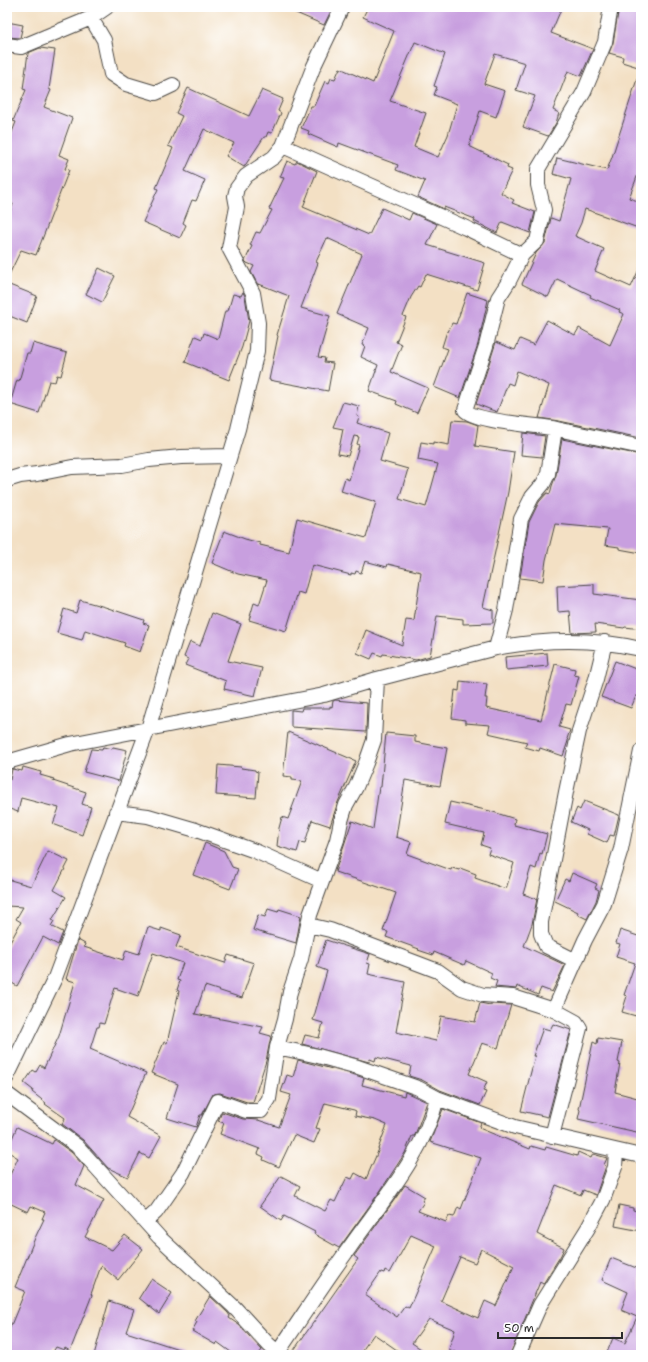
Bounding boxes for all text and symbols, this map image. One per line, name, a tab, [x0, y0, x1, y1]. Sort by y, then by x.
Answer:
scale bar	[498, 1314, 622, 1340]
text: 50 m	[504, 1320, 534, 1336]

